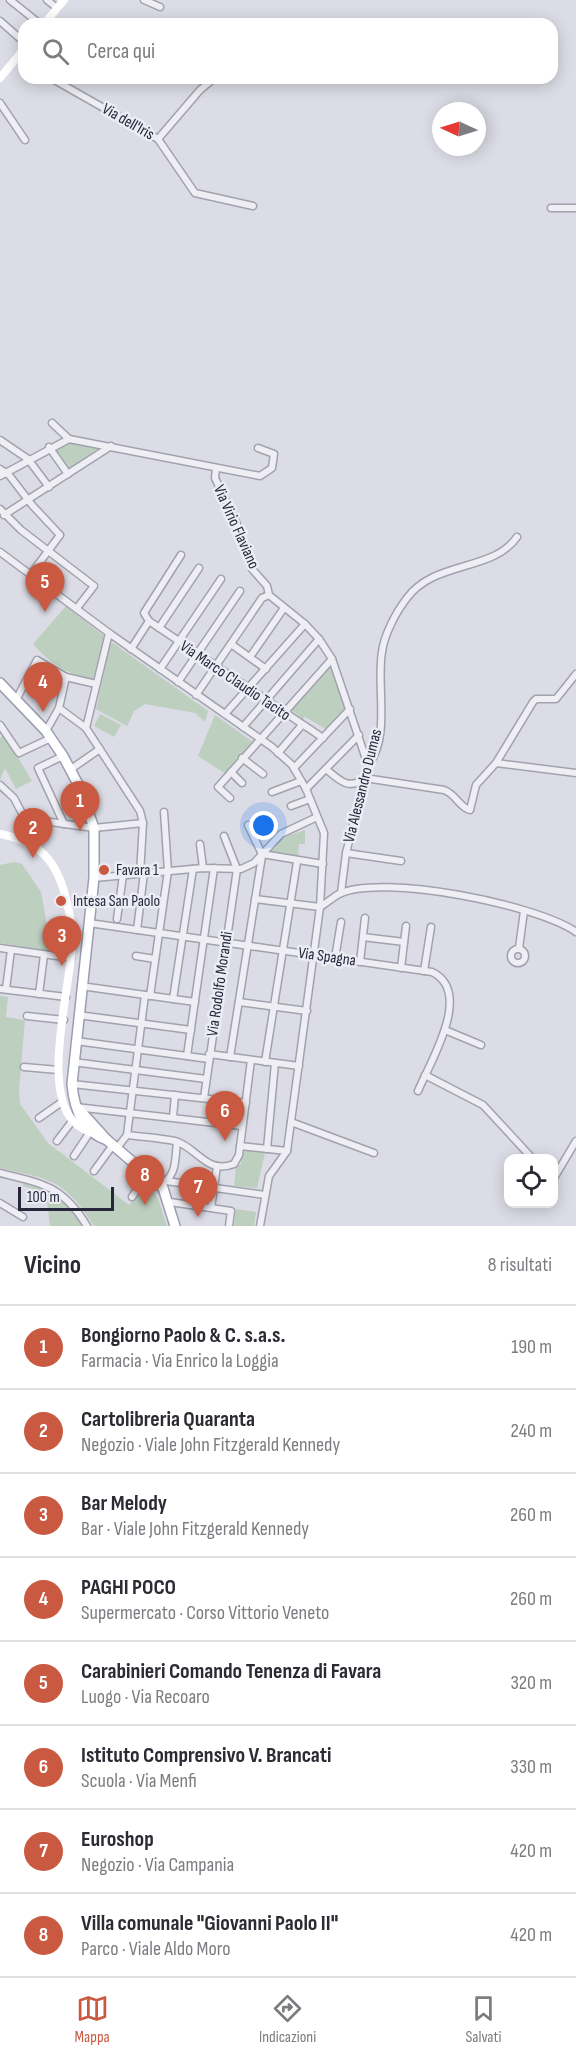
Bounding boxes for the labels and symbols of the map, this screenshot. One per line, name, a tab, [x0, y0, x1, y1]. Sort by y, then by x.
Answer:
street label: Via dell'Iris	[99, 100, 158, 145]
north arrow	[432, 102, 486, 156]
street label: Via Virio Flaviano	[209, 482, 263, 572]
pin: 5	[26, 562, 64, 612]
street label: Via Marco Claudio Tacito	[176, 637, 294, 725]
pin: 4	[24, 662, 63, 712]
street label: Via Alessandro Dumas	[340, 727, 386, 845]
pin: 1	[60, 782, 100, 831]
pin: 2	[14, 808, 52, 858]
your location	[249, 811, 278, 840]
place label: Favara 1	[116, 861, 159, 880]
marker: Favara 1	[97, 863, 111, 877]
place label: Intesa San Paolo	[73, 892, 160, 911]
marker: Intesa San Paolo	[54, 894, 68, 908]
pin: 3	[42, 916, 82, 966]
street label: Via Rodolfo Morandi	[203, 930, 237, 1038]
street label: Via Spagna	[297, 944, 357, 970]
pin: 6	[206, 1092, 244, 1141]
pin: 8	[126, 1156, 164, 1205]
pin: 7	[178, 1168, 218, 1217]
scale bar	[18, 1184, 114, 1212]

